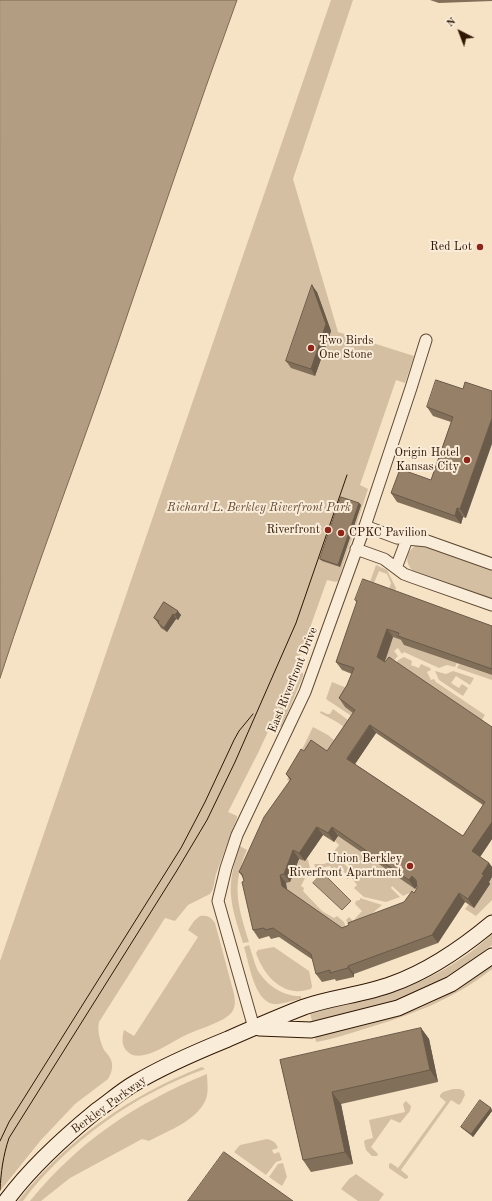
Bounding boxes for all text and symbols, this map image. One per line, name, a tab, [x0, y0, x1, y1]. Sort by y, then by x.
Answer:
north arrow	[440, 12, 480, 52]
text: N	[445, 16, 458, 30]
place label: Red Lot	[430, 240, 472, 254]
marker: Red Lot	[475, 242, 485, 252]
place label: Two Birds One Stone	[319, 334, 374, 362]
marker: Two Birds One Stone	[306, 343, 316, 353]
place label: Origin Hotel Kansas City	[395, 446, 459, 474]
marker: Origin Hotel Kansas City	[462, 455, 472, 465]
park label: Richard L. Berkley Riverfront Park	[167, 501, 351, 515]
place label: Riverfront	[266, 523, 320, 537]
marker: Riverfront	[323, 525, 333, 535]
place label: CPKC Pavilion	[349, 526, 427, 540]
marker: CPKC Pavilion	[336, 528, 346, 538]
street label: East Riverfront Drive	[265, 625, 321, 735]
place label: Union Berkley Riverfront Apartment	[289, 852, 402, 880]
marker: Union Berkley Riverfront Apartment	[405, 861, 415, 871]
street label: Berkley Parkway	[69, 1073, 149, 1137]

